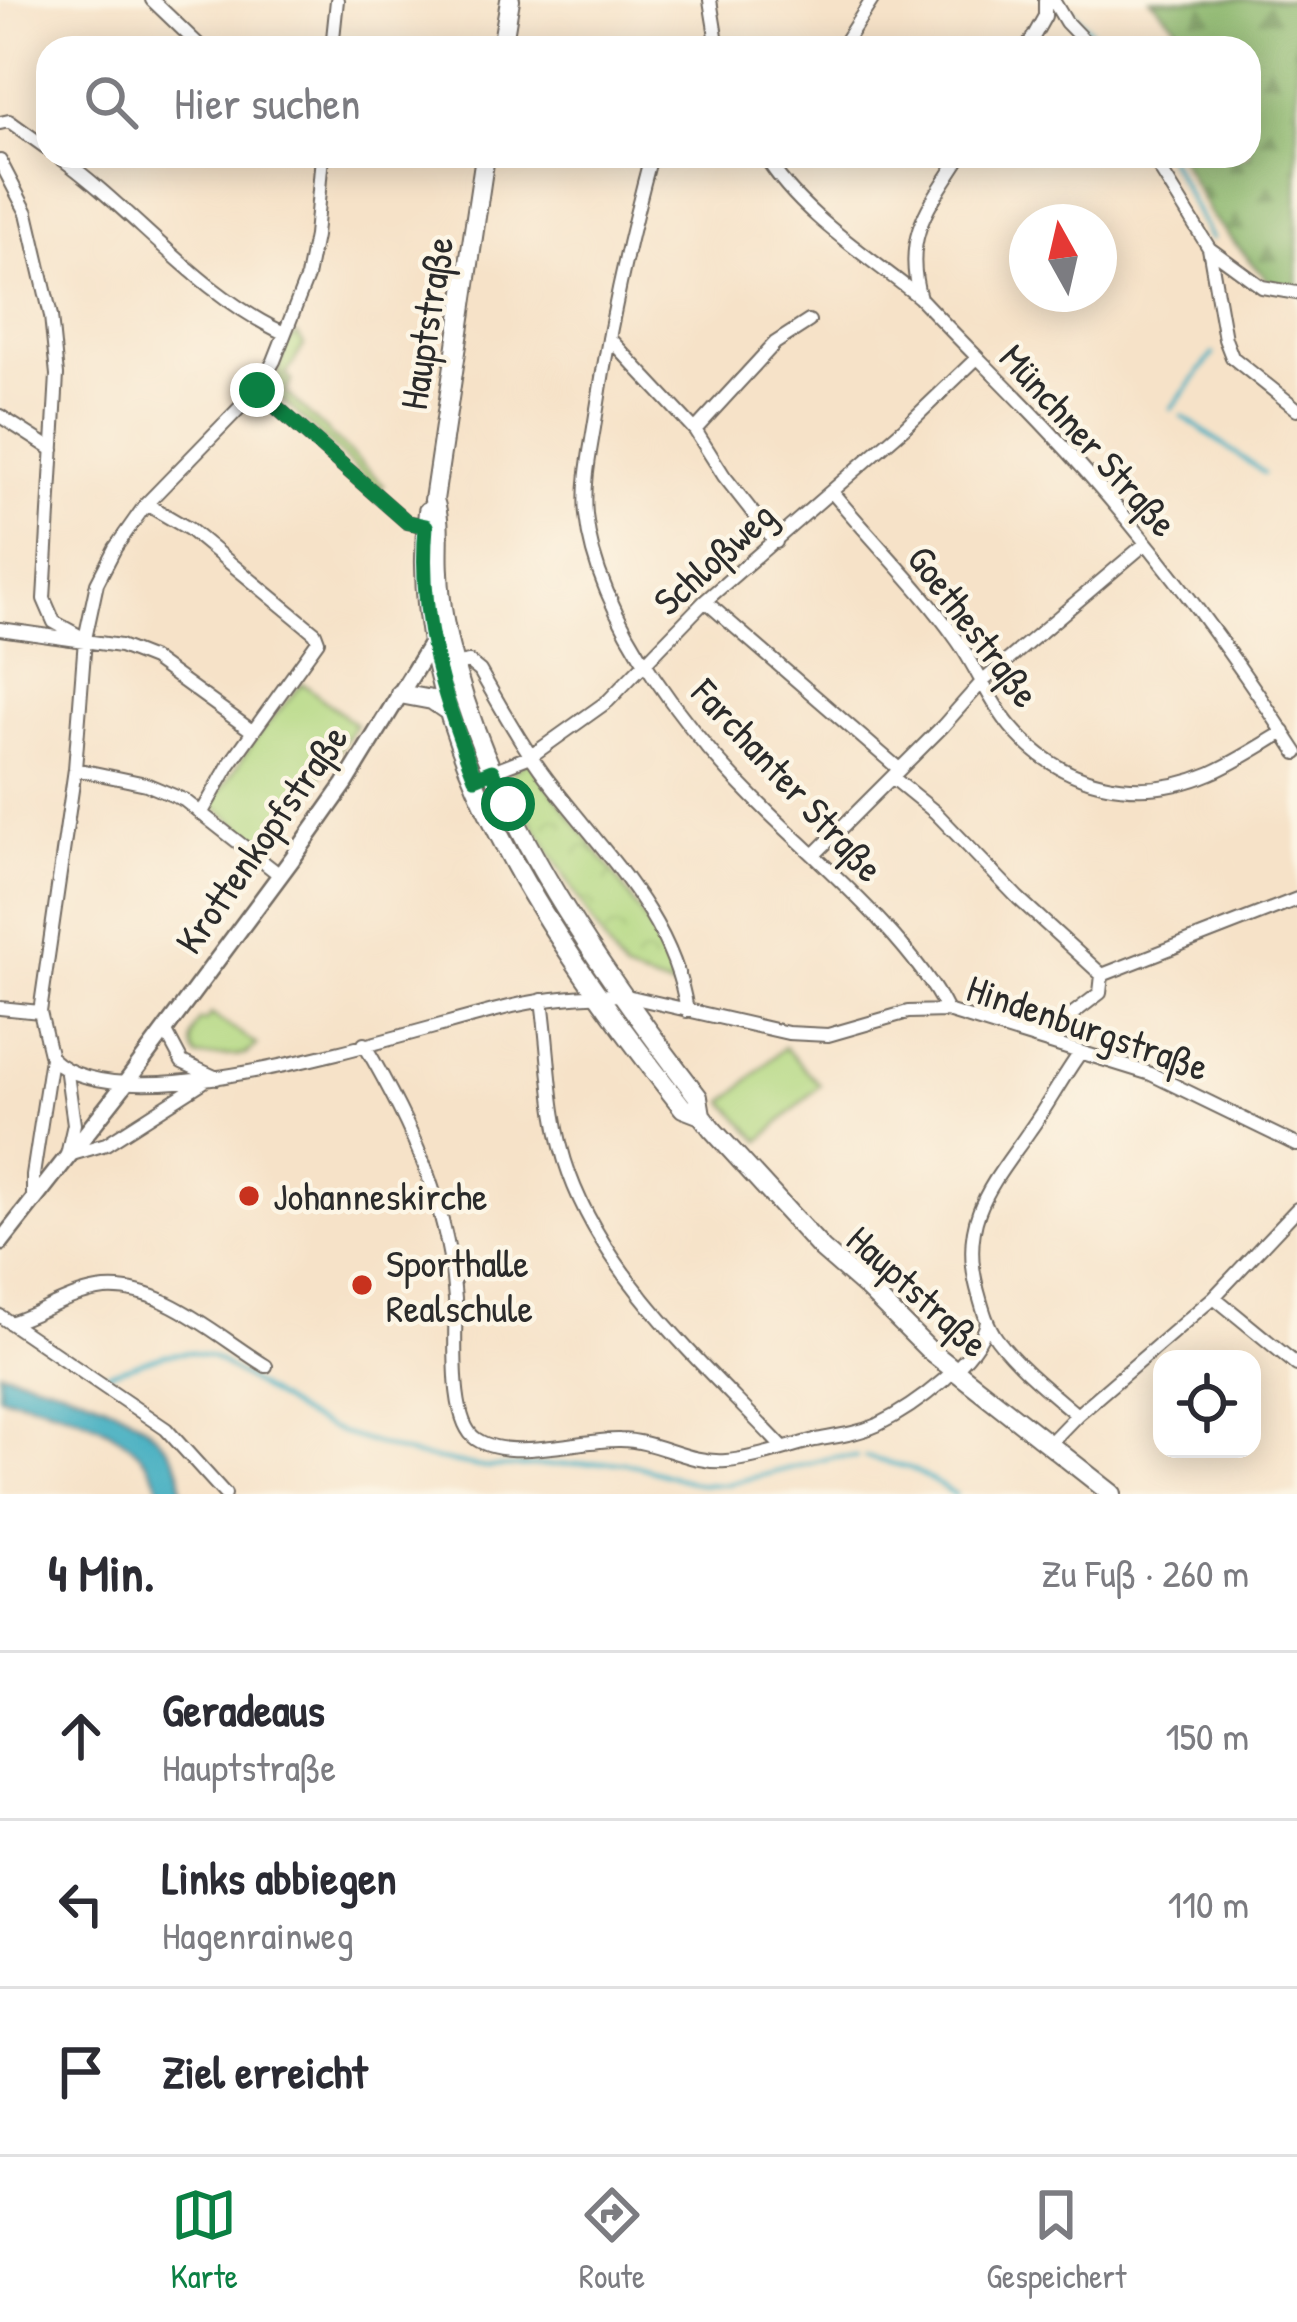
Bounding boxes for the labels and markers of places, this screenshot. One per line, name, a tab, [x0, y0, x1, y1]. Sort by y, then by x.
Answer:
place label: Johanneskirche	[273, 1169, 488, 1222]
marker: Johanneskirche	[236, 1183, 262, 1209]
place label: Sporthalle Realschule	[386, 1236, 533, 1334]
marker: Sporthalle Realschule	[349, 1272, 375, 1298]

